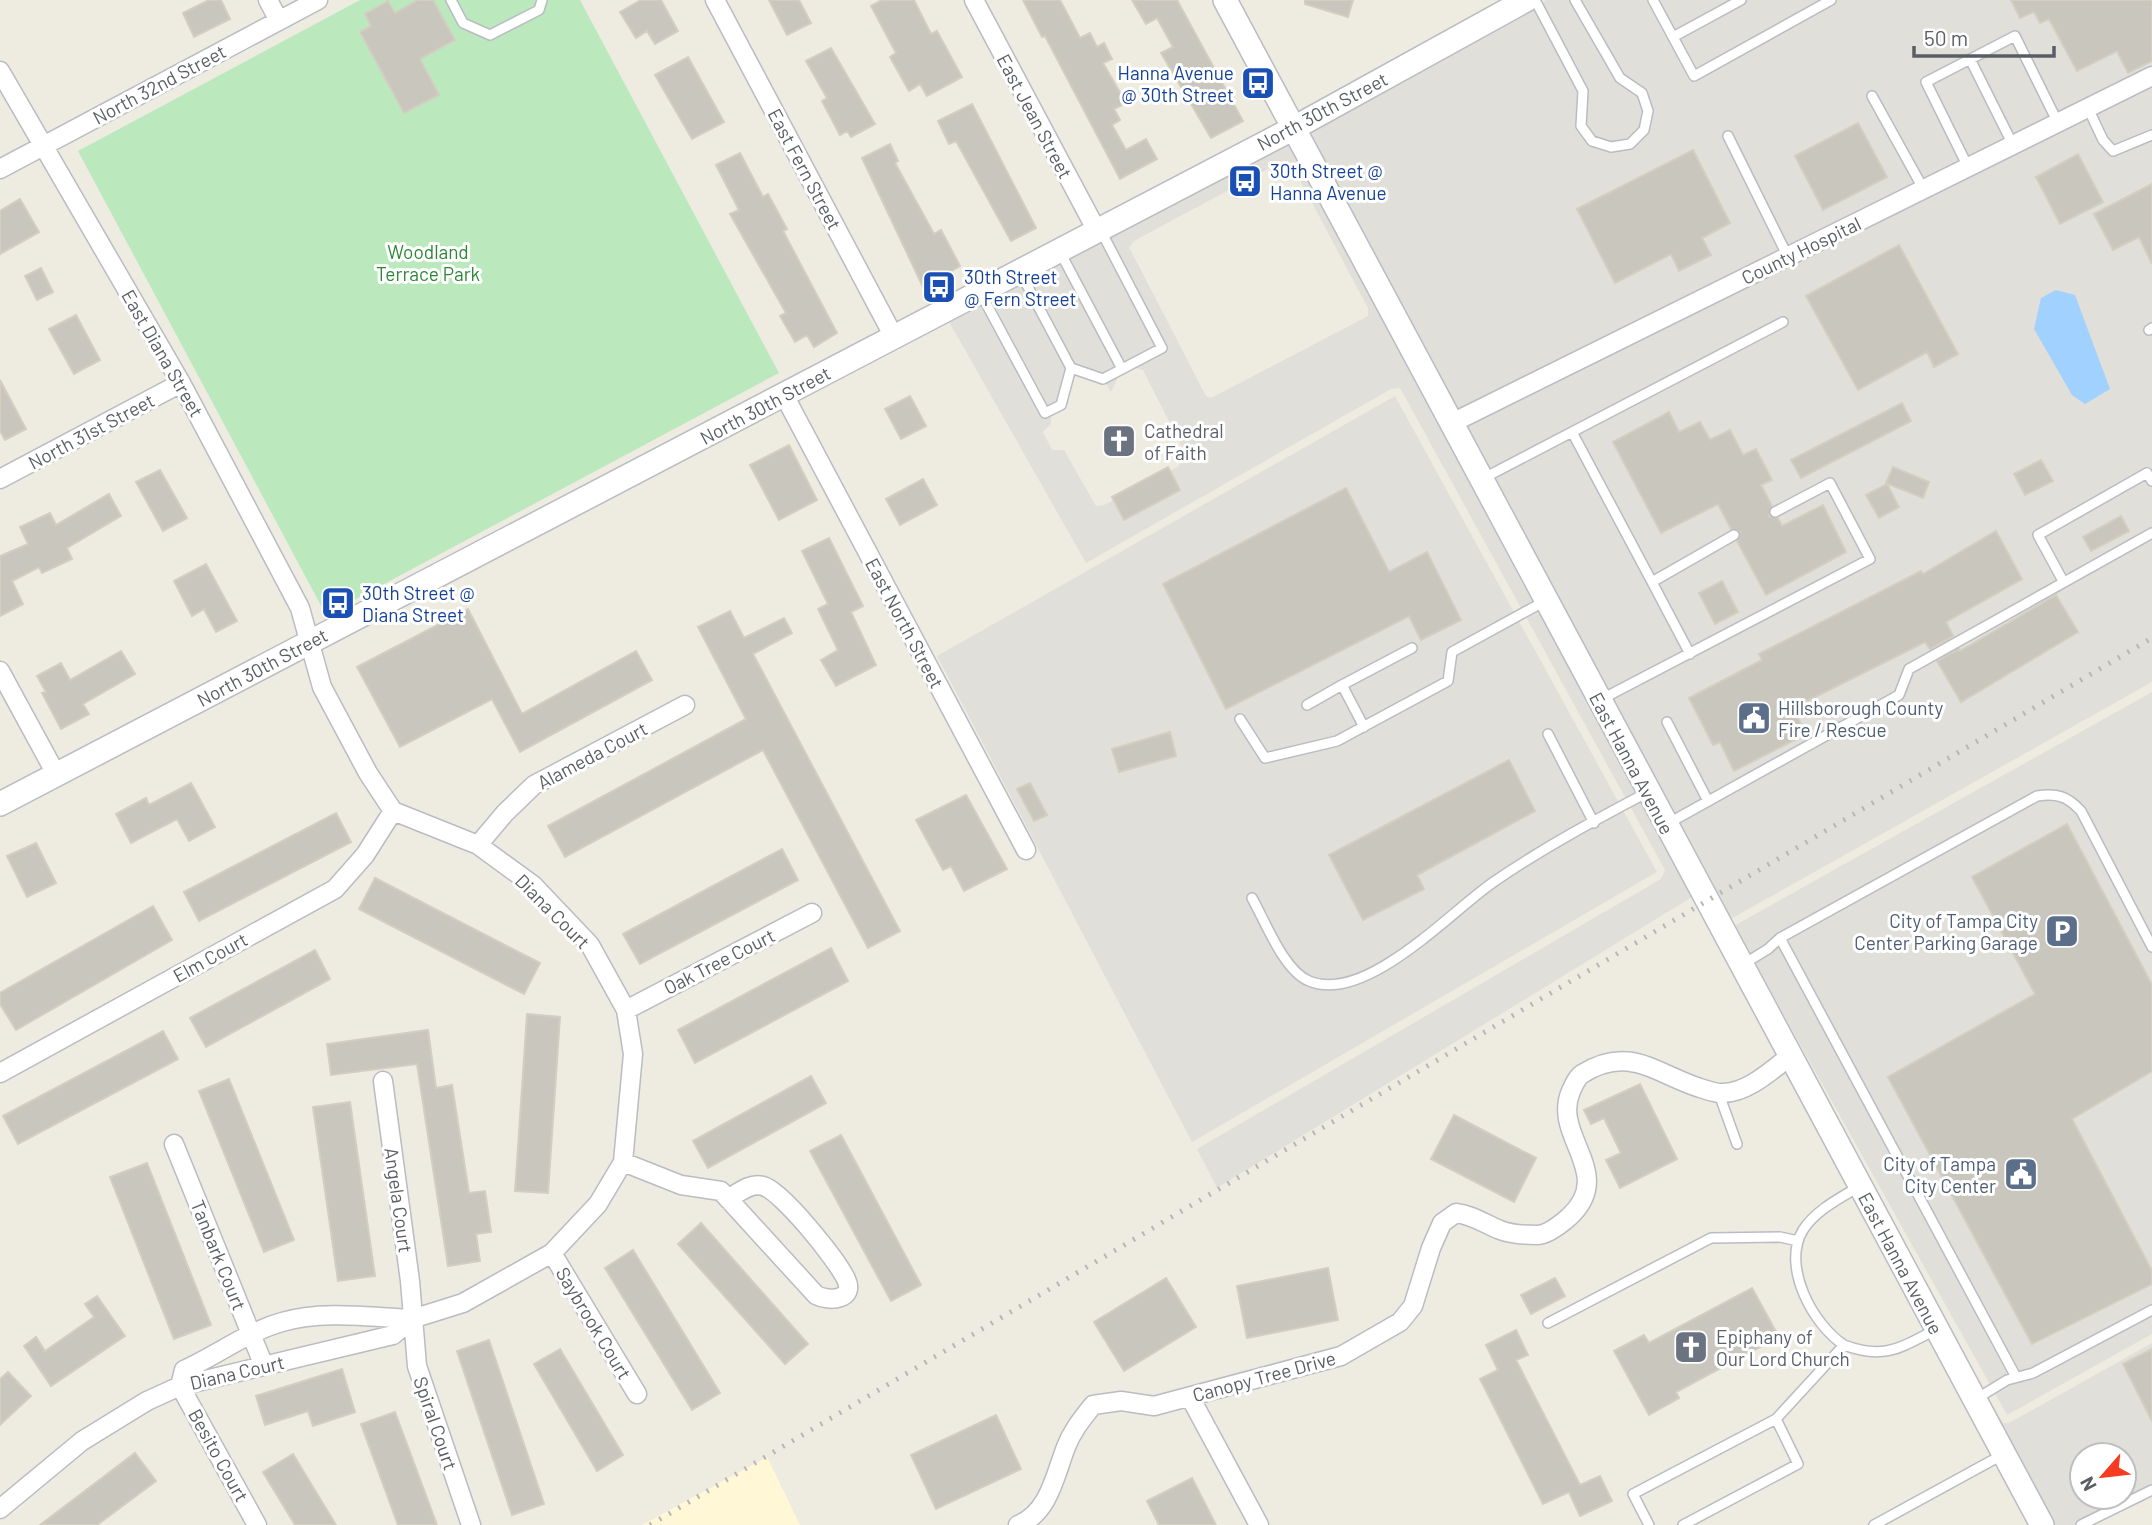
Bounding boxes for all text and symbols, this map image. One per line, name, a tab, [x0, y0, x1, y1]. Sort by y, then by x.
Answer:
scale bar	[1914, 14, 2054, 58]
text: 50 m	[1924, 25, 1968, 50]
street label: North 32nd Street	[88, 39, 230, 129]
street label: East Jean Street	[993, 50, 1077, 182]
place label: Hanna Avenue @ 30th Street	[1117, 61, 1234, 106]
bus stop icon: Hanna Avenue @ 30th Street	[1239, 64, 1277, 102]
street label: North 30th Street	[1253, 67, 1391, 155]
street label: East Fern Street	[763, 104, 847, 234]
place label: 30th Street @ Hanna Avenue	[1270, 159, 1387, 204]
bus stop icon: 30th Street @ Hanna Avenue	[1226, 162, 1264, 200]
street label: County Hospital	[1738, 211, 1864, 289]
park label: Woodland Terrace Park	[376, 240, 480, 285]
place label: 30th Street @ Fern Street	[964, 265, 1077, 310]
bus stop icon: 30th Street @ Fern Street	[920, 268, 958, 306]
street label: East Diana Street	[117, 285, 209, 421]
street label: North 30th Street	[696, 361, 834, 449]
street label: North 31st Street	[24, 388, 158, 474]
place label: Cathedral of Faith	[1144, 419, 1224, 464]
church icon: Cathedral of Faith	[1100, 422, 1138, 460]
street label: East North Street	[861, 554, 949, 692]
place label: 30th Street @ Diana Street	[362, 581, 475, 626]
bus stop icon: 30th Street @ Diana Street	[319, 584, 357, 622]
street label: North 30th Street	[193, 623, 331, 711]
street label: East Hanna Avenue	[1585, 688, 1679, 838]
place label: Hillsborough County Fire / Rescue	[1778, 696, 1944, 741]
public building icon: Hillsborough County Fire / Rescue	[1735, 699, 1773, 737]
street label: Alameda Court	[533, 716, 651, 794]
street label: Diana Court	[511, 869, 595, 953]
place label: City of Tampa City Center Parking Garage	[1854, 909, 2038, 954]
parking icon: City of Tampa City Center Parking Garage	[2043, 912, 2081, 950]
street label: Oak Tree Court	[660, 923, 778, 999]
street label: Elm Court	[169, 927, 251, 987]
street label: Angela Court	[380, 1146, 418, 1254]
place label: City of Tampa City Center	[1883, 1152, 1996, 1197]
public building icon: City of Tampa City Center	[2002, 1155, 2040, 1193]
street label: East Hanna Avenue	[1854, 1188, 1948, 1338]
street label: Tanbark Court	[186, 1196, 252, 1314]
street label: Saybrook Court	[551, 1263, 637, 1383]
place label: Epiphany of Our Lord Church	[1716, 1325, 1850, 1370]
church icon: Epiphany of Our Lord Church	[1672, 1328, 1710, 1366]
street label: Canopy Tree Drive	[1190, 1346, 1338, 1406]
street label: Diana Court	[188, 1350, 286, 1394]
street label: Spiral Court	[409, 1373, 463, 1473]
street label: Besito Court	[184, 1404, 254, 1506]
north arrow	[2068, 1441, 2138, 1511]
text: N	[2074, 1473, 2101, 1495]

